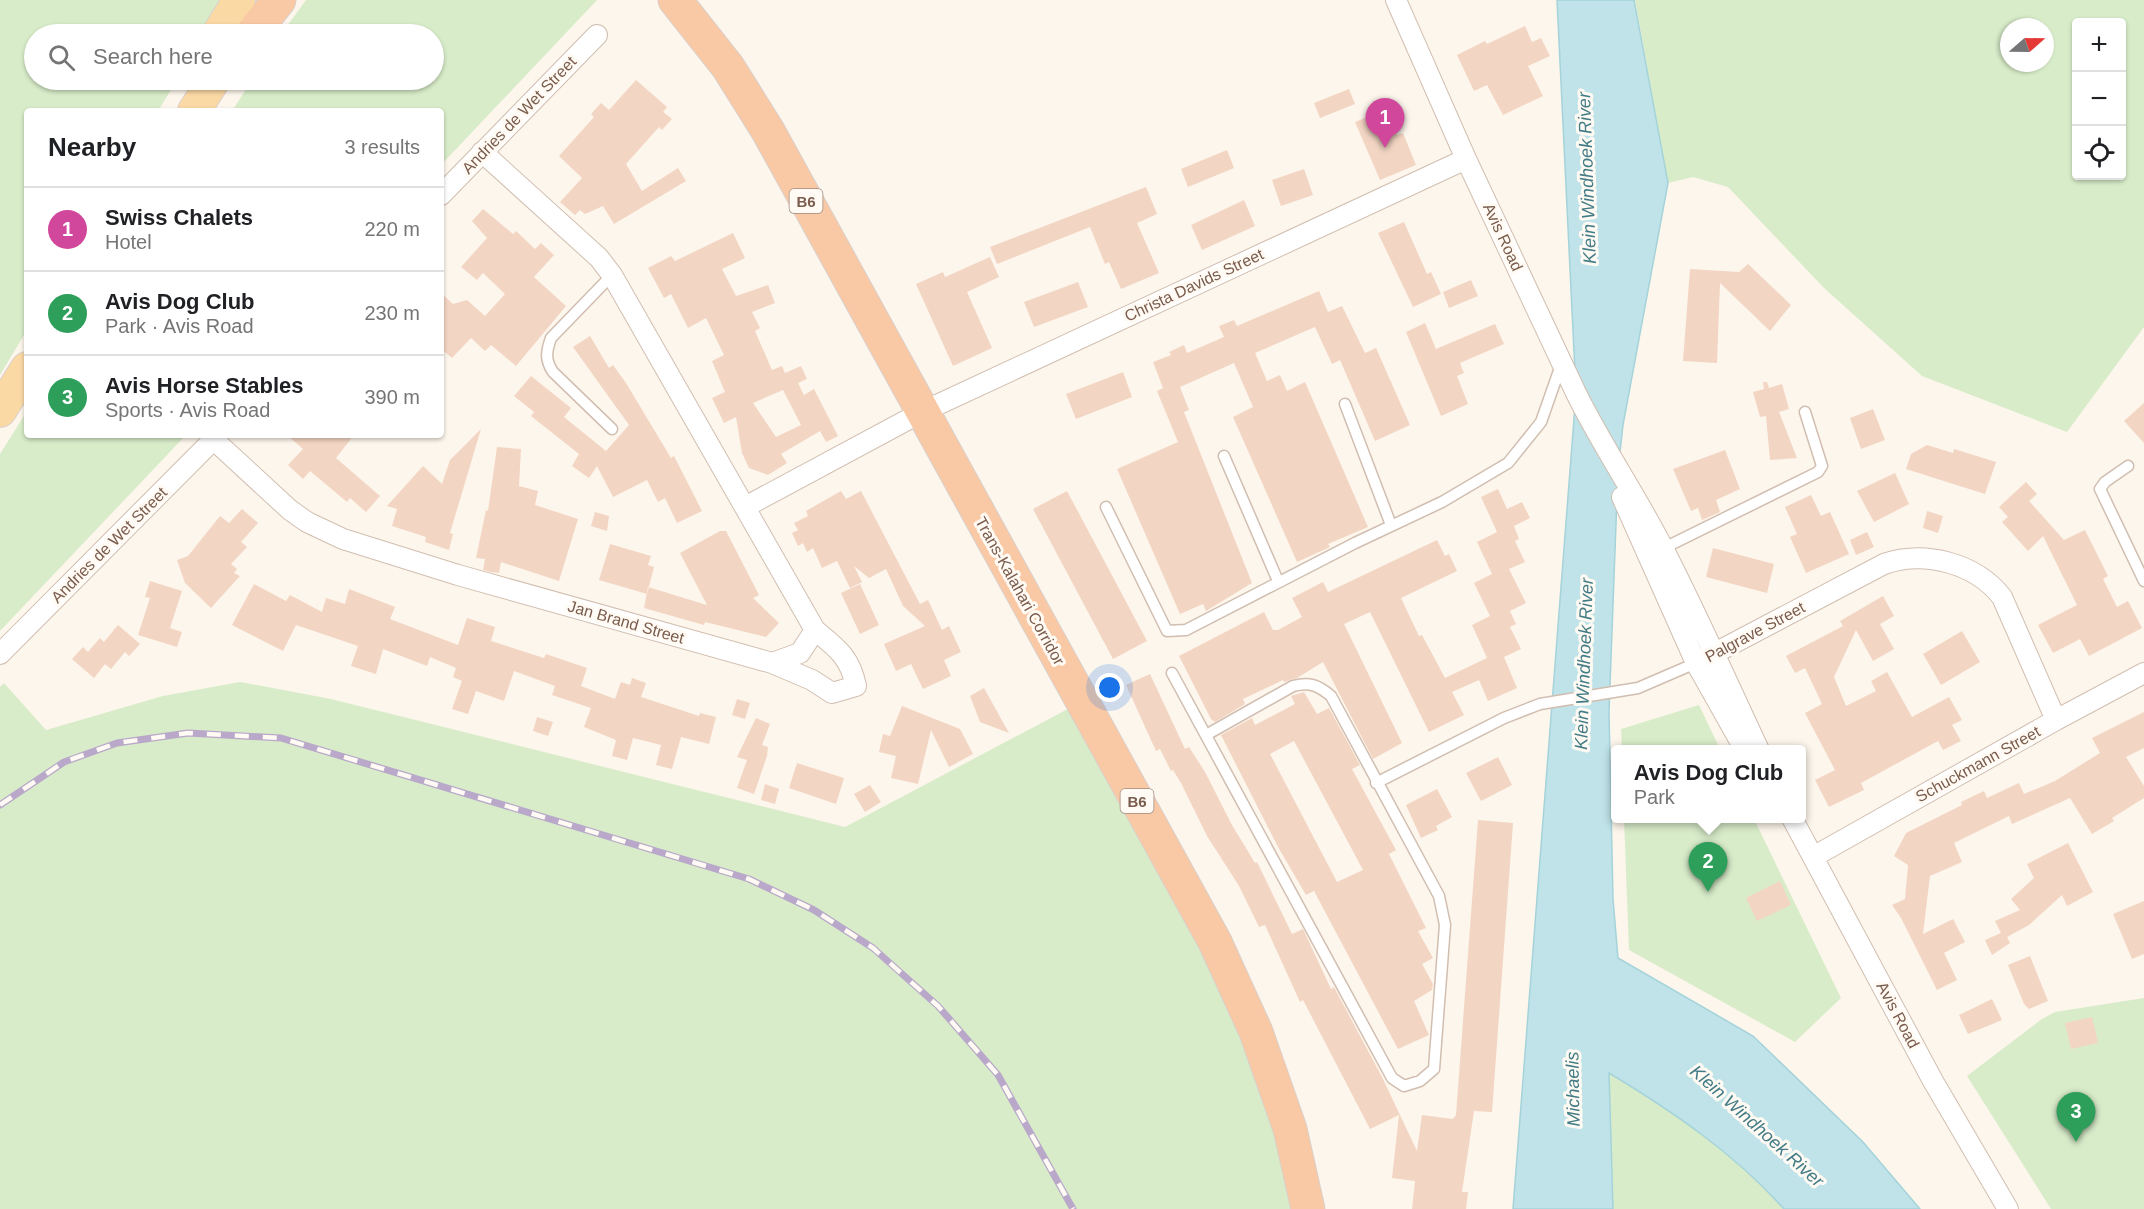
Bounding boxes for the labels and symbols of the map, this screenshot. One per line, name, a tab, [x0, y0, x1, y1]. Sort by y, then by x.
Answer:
north arrow	[2000, 18, 2054, 72]
street label: Andries de Wet Street	[459, 53, 580, 177]
water label: Klein Windhoek River	[1574, 91, 1600, 264]
pin: 1	[1366, 98, 1404, 148]
road number: B6	[790, 189, 822, 213]
street label: Avis Road	[1480, 200, 1526, 274]
street label: Christa Davids Street	[1122, 245, 1267, 325]
street label: Andries de Wet Street	[48, 483, 171, 606]
street label: Trans-Kalahari Corridor	[972, 514, 1068, 669]
water label: Klein Windhoek River	[1571, 577, 1597, 750]
street label: Jan Brand Street	[566, 597, 687, 647]
street label: Palgrave Street	[1702, 598, 1808, 665]
your location	[1095, 673, 1124, 702]
street label: Schuckmann Street	[1913, 722, 2044, 805]
road number: B6	[1120, 789, 1154, 813]
pin: 2	[1688, 842, 1728, 892]
street label: Avis Road	[1873, 979, 1923, 1051]
water label: Michaelis	[1562, 1051, 1584, 1127]
water label: Klein Windhoek River	[1686, 1061, 1828, 1192]
pin: 3	[2056, 1092, 2096, 1142]

